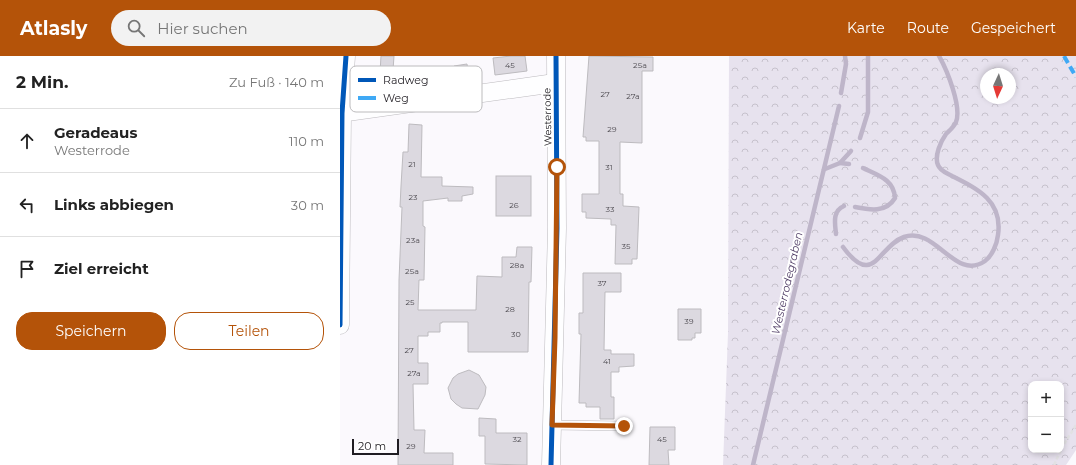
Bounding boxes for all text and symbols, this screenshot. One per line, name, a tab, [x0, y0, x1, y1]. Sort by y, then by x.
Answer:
search box	[111, 10, 391, 46]
text: Atlasly	[20, 17, 87, 40]
icon: search	[125, 17, 147, 39]
text: Hier suchen	[157, 19, 248, 38]
text: Karte	[847, 19, 885, 37]
text: Route	[907, 19, 949, 37]
text: Gespeichert	[971, 19, 1056, 37]
house number: 45	[505, 60, 515, 70]
house number: 25a	[633, 60, 647, 70]
legend	[350, 66, 482, 112]
north arrow	[980, 68, 1016, 104]
text: 2 Min.	[16, 72, 68, 92]
text: Radweg	[383, 73, 429, 87]
text: Zu Fuß · 140 m	[229, 74, 324, 90]
street label: Westerrode	[540, 88, 555, 146]
house number: 27	[600, 89, 610, 99]
text: Weg	[383, 91, 409, 105]
house number: 27a	[626, 91, 640, 101]
text: Geradeaus	[54, 123, 137, 142]
house number: 29	[607, 124, 617, 134]
icon: ahead	[16, 130, 38, 152]
text: 110 m	[289, 133, 324, 149]
text: Westerrode	[54, 142, 130, 158]
route start	[548, 158, 566, 176]
house number: 21	[408, 159, 416, 169]
house number: 31	[605, 162, 613, 172]
house number: 23	[408, 192, 418, 202]
icon: left	[16, 194, 38, 216]
text: Links abbiegen	[54, 195, 174, 214]
text: 30 m	[291, 197, 324, 213]
house number: 26	[509, 200, 519, 210]
house number: 33	[606, 204, 615, 214]
water label: Westerrodegraben	[768, 230, 806, 336]
house number: 23a	[406, 235, 420, 245]
house number: 35	[622, 241, 631, 251]
icon: arrive	[16, 258, 38, 280]
text: Ziel erreicht	[54, 259, 149, 278]
house number: 28a	[510, 260, 524, 270]
house number: 25a	[405, 266, 419, 276]
house number: 37	[597, 278, 607, 288]
house number: 25	[405, 297, 415, 307]
house number: 28	[505, 304, 515, 314]
button: Speichern	[16, 312, 166, 350]
button: Teilen	[174, 312, 324, 350]
house number: 39	[684, 316, 694, 326]
house number: 30	[511, 329, 521, 339]
house number: 27	[404, 345, 414, 355]
house number: 41	[603, 356, 611, 366]
house number: 27a	[407, 368, 421, 378]
map controls	[1028, 381, 1064, 453]
button: +	[1028, 381, 1064, 417]
route end	[615, 417, 633, 435]
button: −	[1028, 417, 1064, 453]
house number: 32	[512, 434, 522, 444]
house number: 45	[657, 434, 667, 444]
scale bar	[352, 437, 399, 456]
text: 20 m	[358, 439, 386, 453]
house number: 29	[406, 441, 416, 451]

